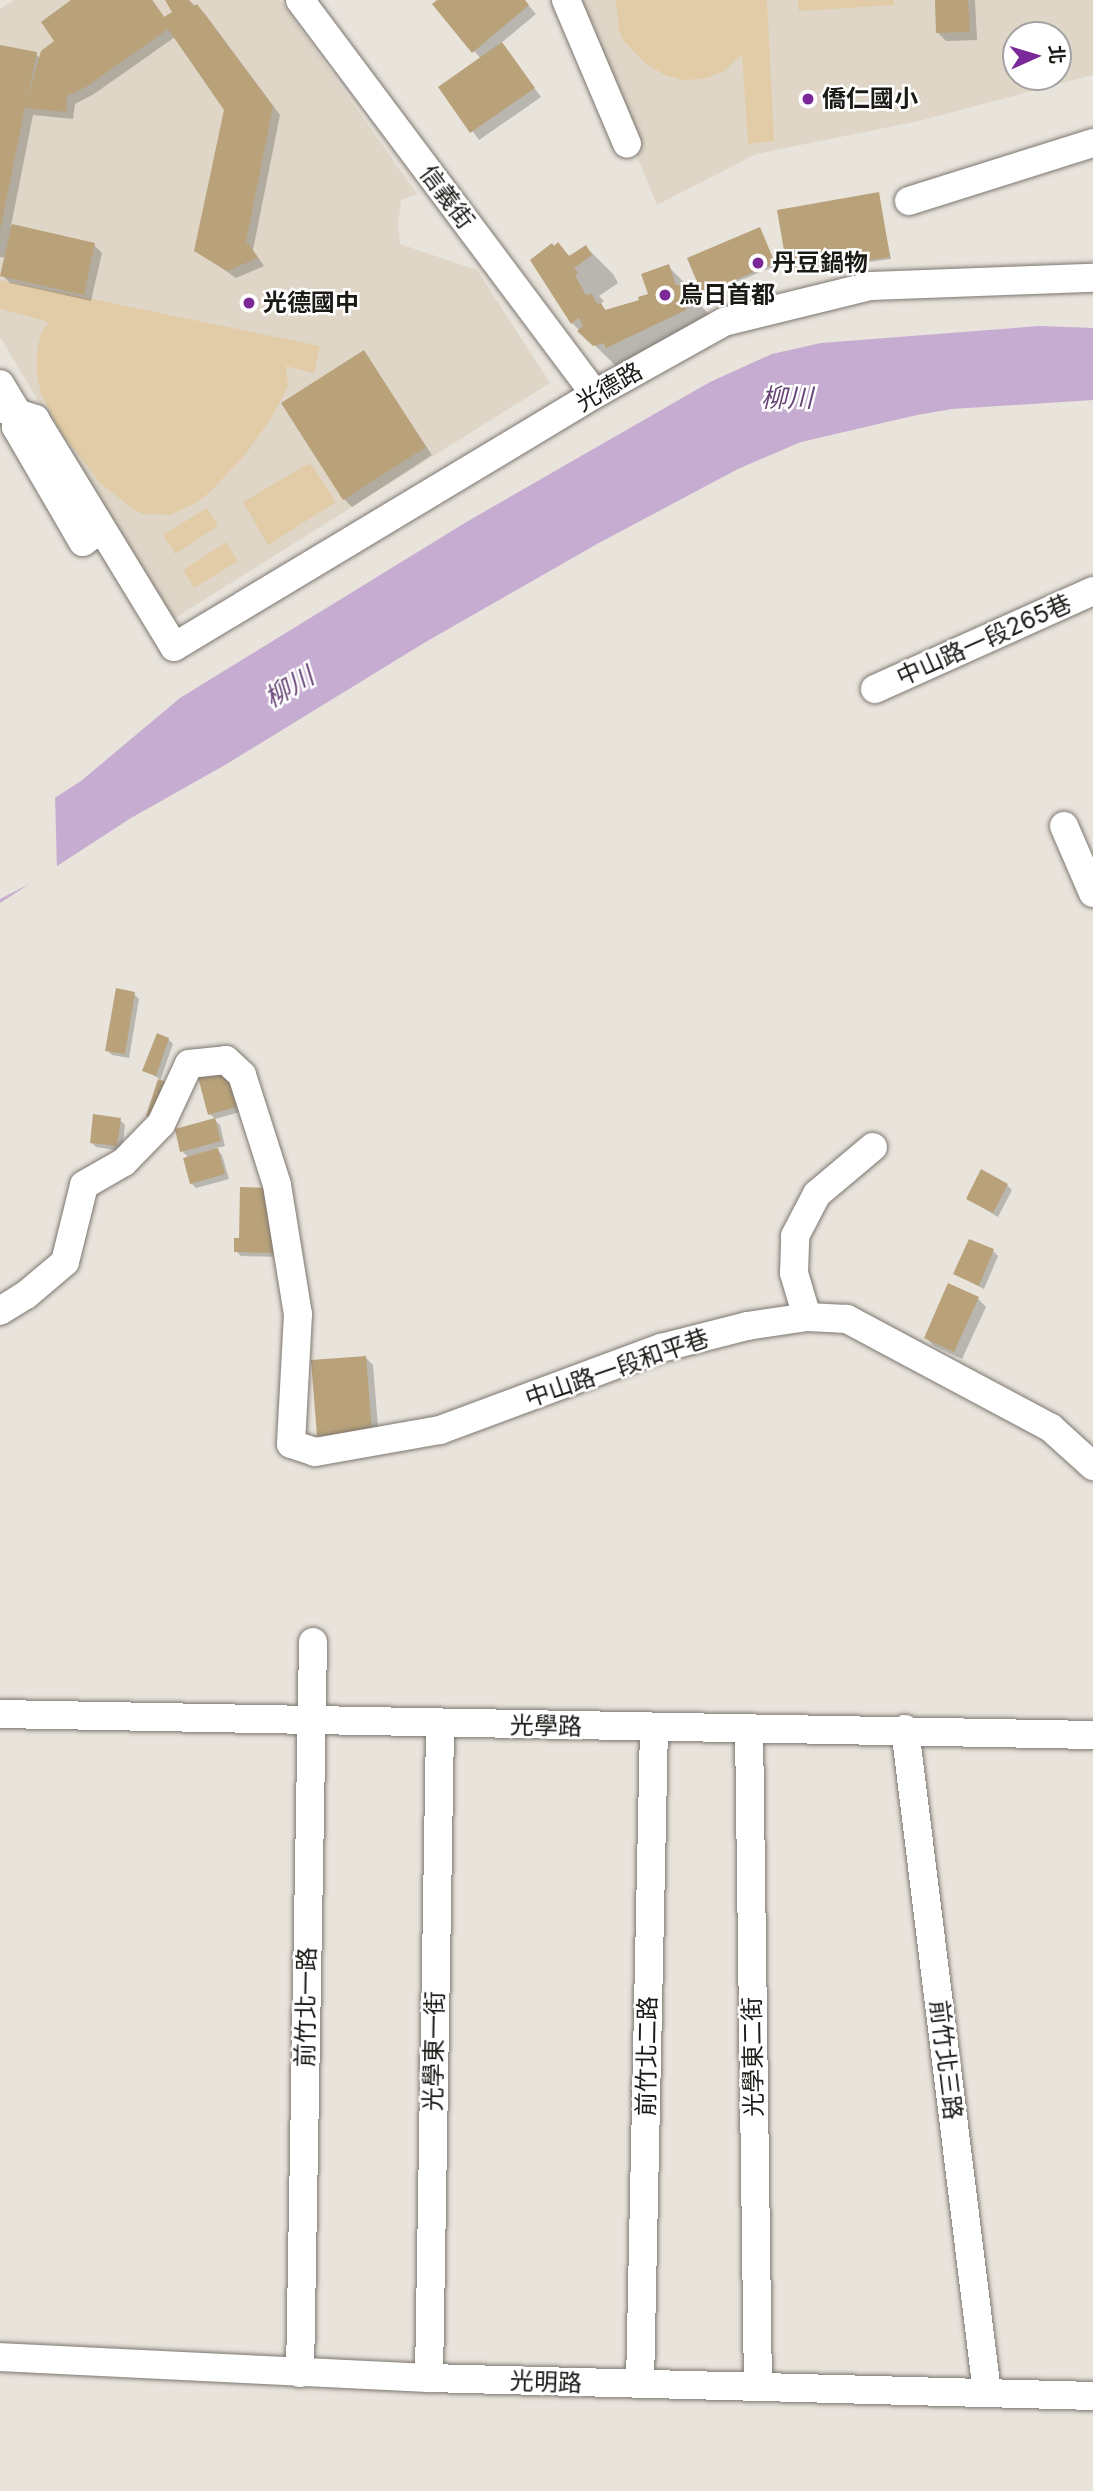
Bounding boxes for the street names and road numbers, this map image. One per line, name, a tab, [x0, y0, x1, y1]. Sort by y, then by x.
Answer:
street label: 信義街	[414, 160, 480, 234]
street label: 光德路	[571, 357, 647, 417]
street label: 中山路一段265巷	[892, 589, 1076, 691]
street label: 中山路一段和平巷	[522, 1323, 712, 1413]
street label: 光學路	[510, 1711, 582, 1741]
street label: 前竹北一路	[291, 1947, 321, 2067]
street label: 光學東一街	[419, 1991, 449, 2111]
street label: 前竹北二路	[632, 1996, 662, 2116]
street label: 光學東二街	[738, 1997, 768, 2117]
street label: 前竹北三路	[924, 1999, 968, 2121]
street label: 光明路	[510, 2366, 582, 2398]

